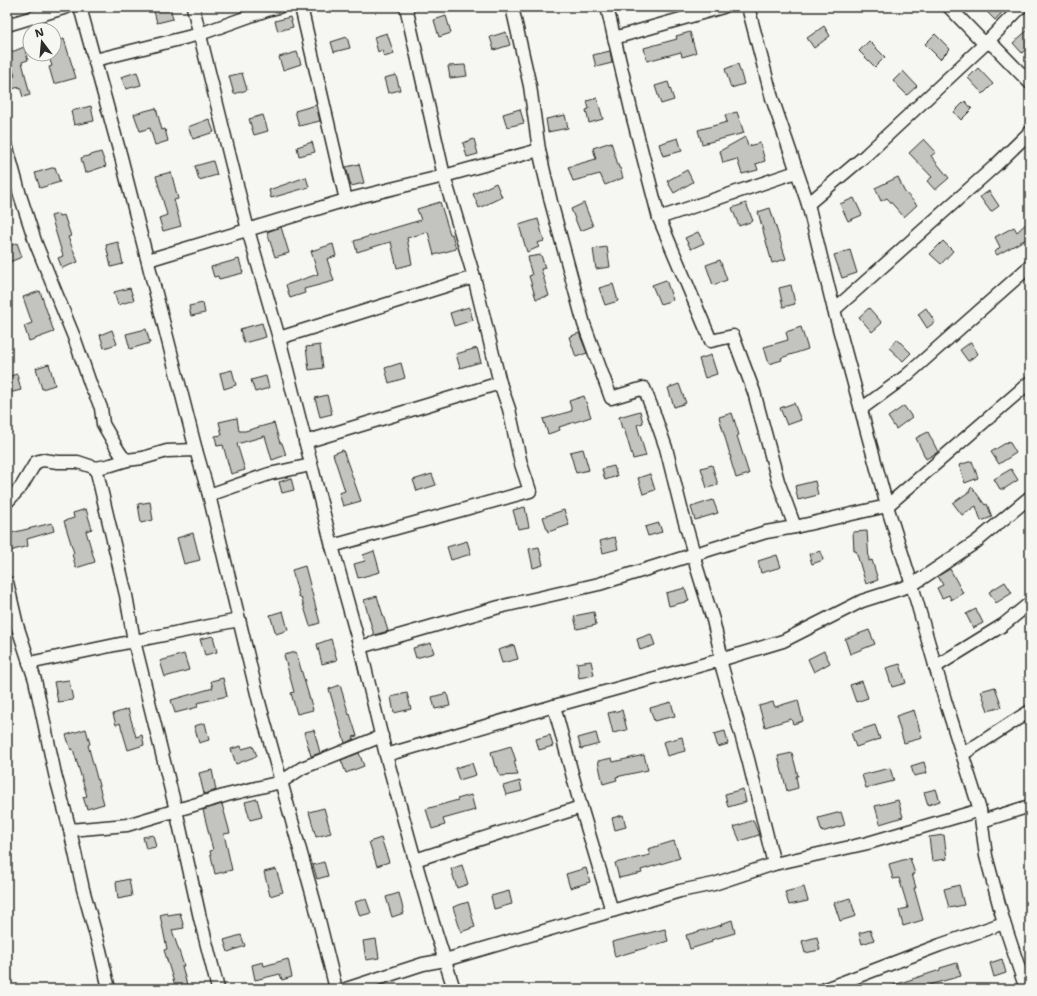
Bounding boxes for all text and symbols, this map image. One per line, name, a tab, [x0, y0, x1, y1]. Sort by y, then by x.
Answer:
north arrow	[22, 22, 62, 62]
text: N	[33, 24, 46, 41]

